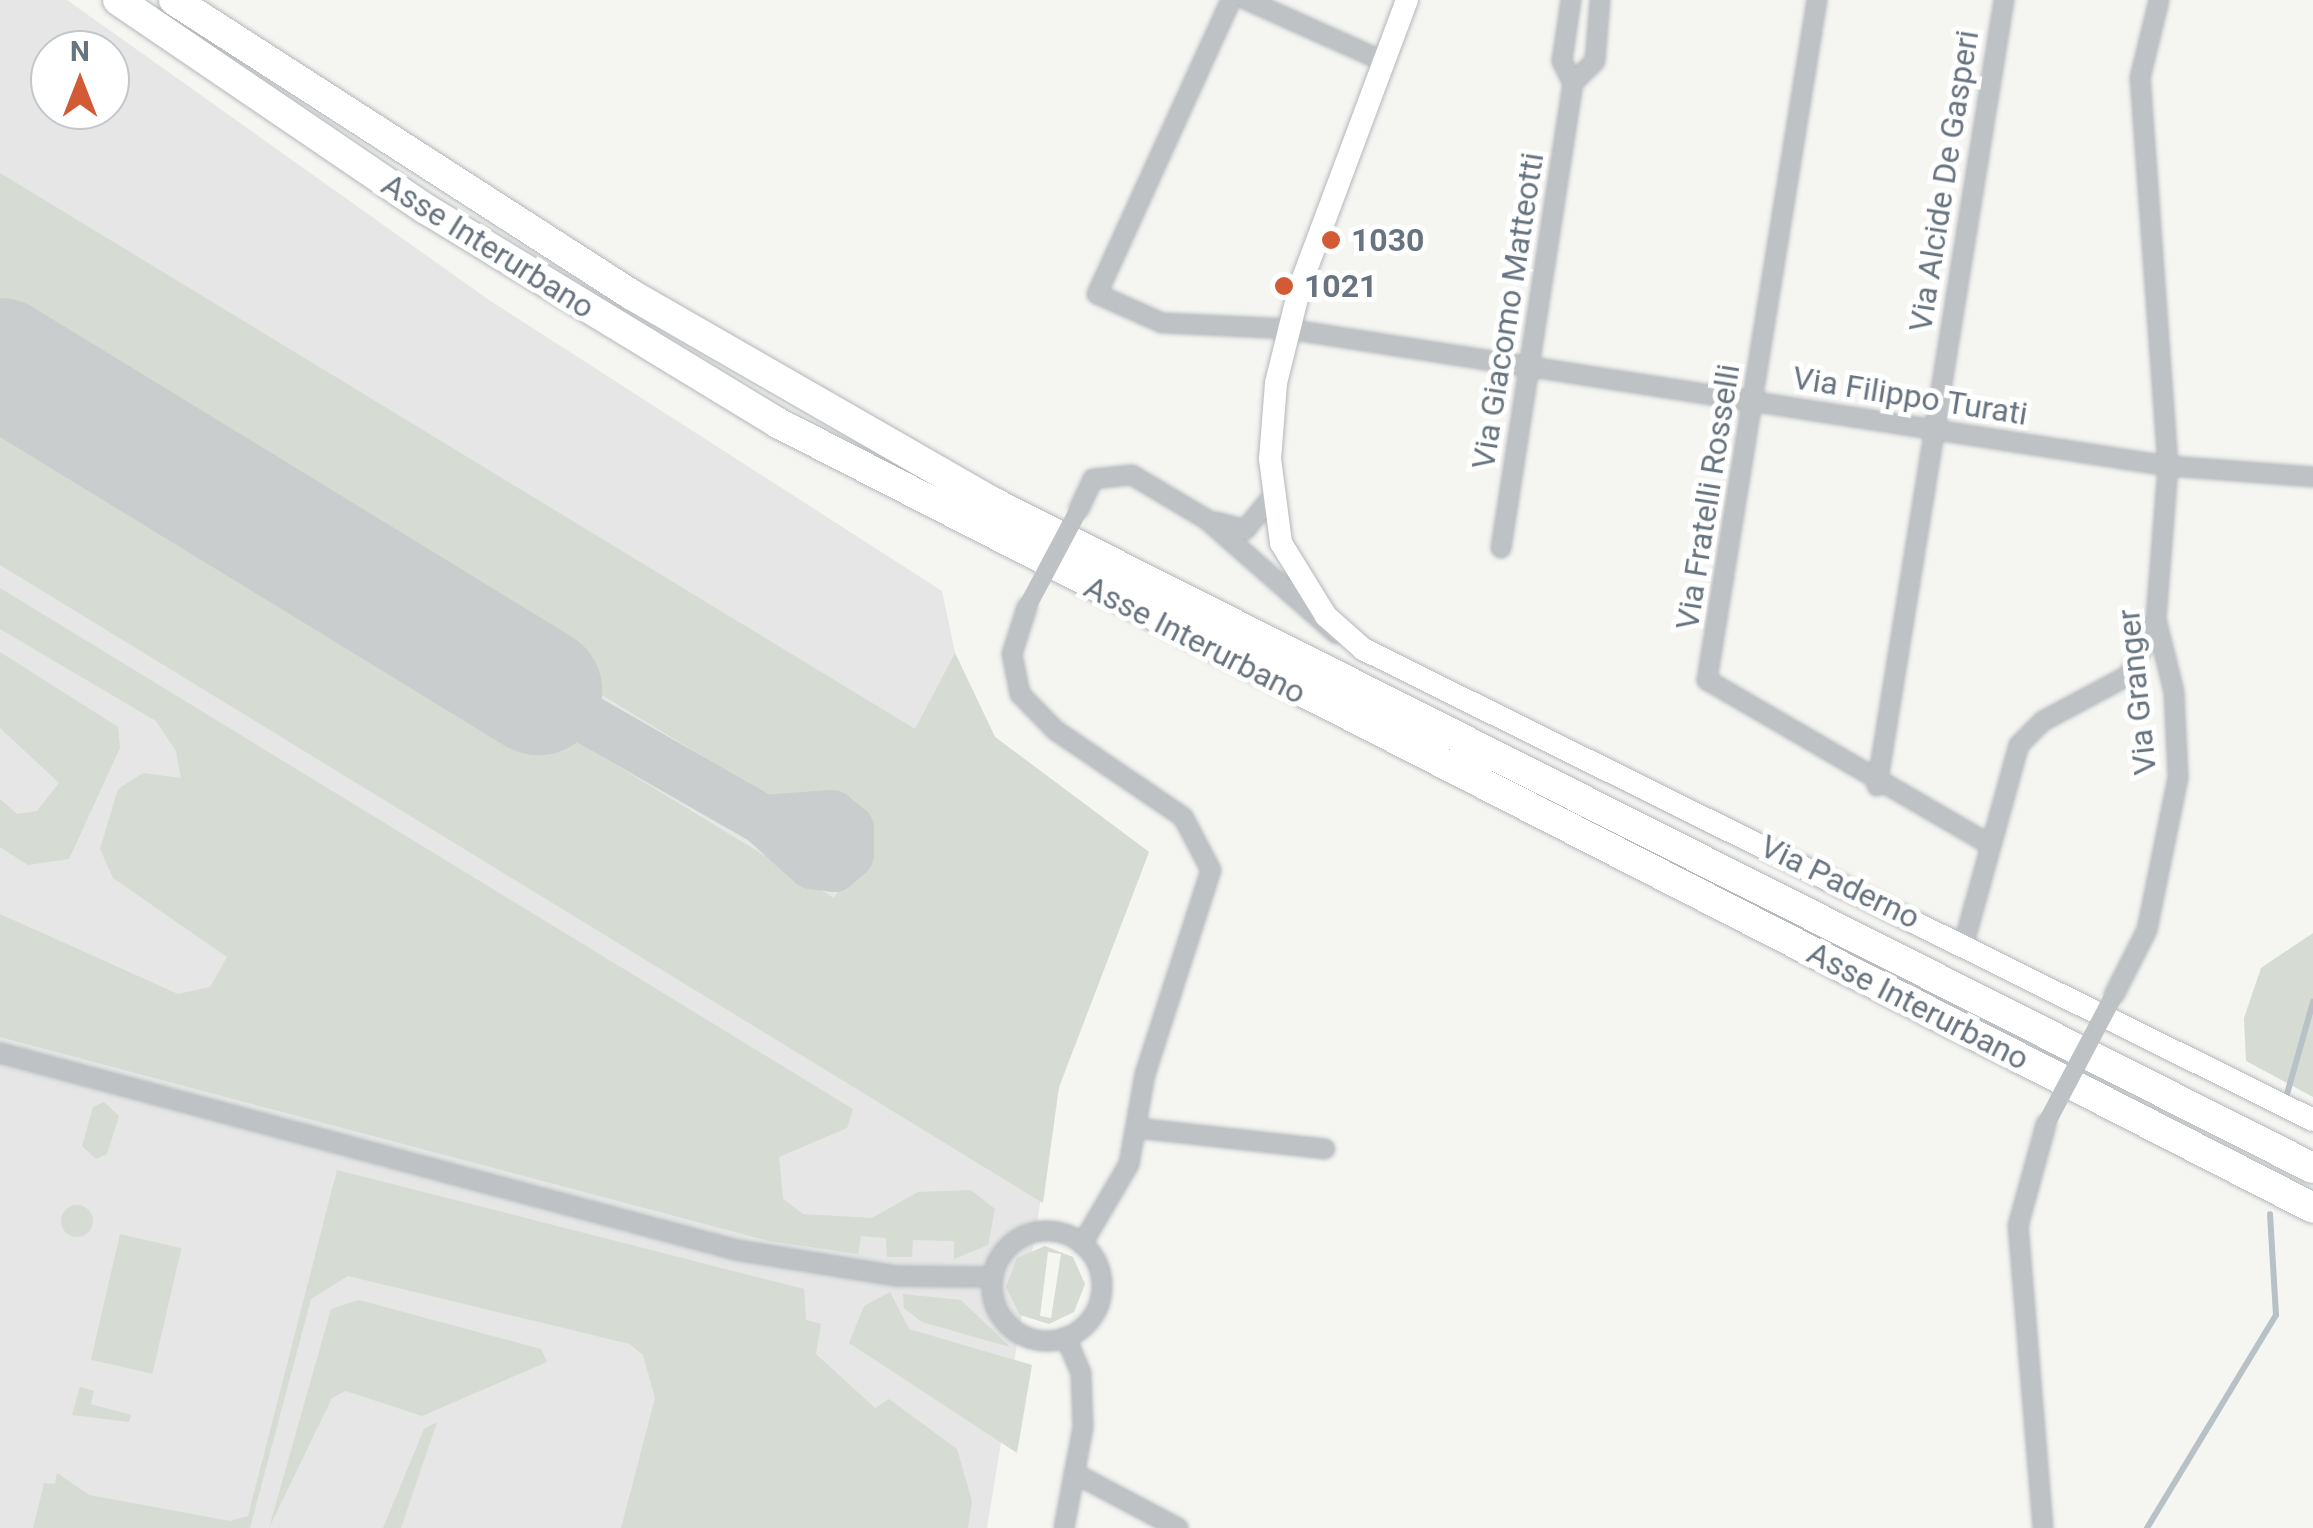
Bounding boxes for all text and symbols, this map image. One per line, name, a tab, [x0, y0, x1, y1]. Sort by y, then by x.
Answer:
street label: Via Alcide De Gasperi	[1901, 27, 1987, 335]
north arrow	[30, 30, 130, 130]
text: N	[70, 35, 90, 68]
street label: Via Giacomo Matteotti	[1464, 150, 1552, 472]
street label: Asse Interurbano	[375, 165, 601, 327]
place label: 1030	[1351, 221, 1424, 259]
marker: 1030	[1320, 229, 1342, 251]
place label: 1021	[1304, 267, 1377, 305]
marker: 1021	[1273, 275, 1295, 297]
street label: Via Filippo Turati	[1790, 358, 2030, 434]
street label: Via Fratelli Rosselli	[1668, 361, 1748, 633]
street label: Asse Interurbano	[1078, 568, 1312, 712]
street label: Via Granger	[2109, 607, 2165, 777]
street label: Via Paderno	[1754, 827, 1926, 937]
street label: Asse Interurbano	[1801, 934, 2035, 1078]

